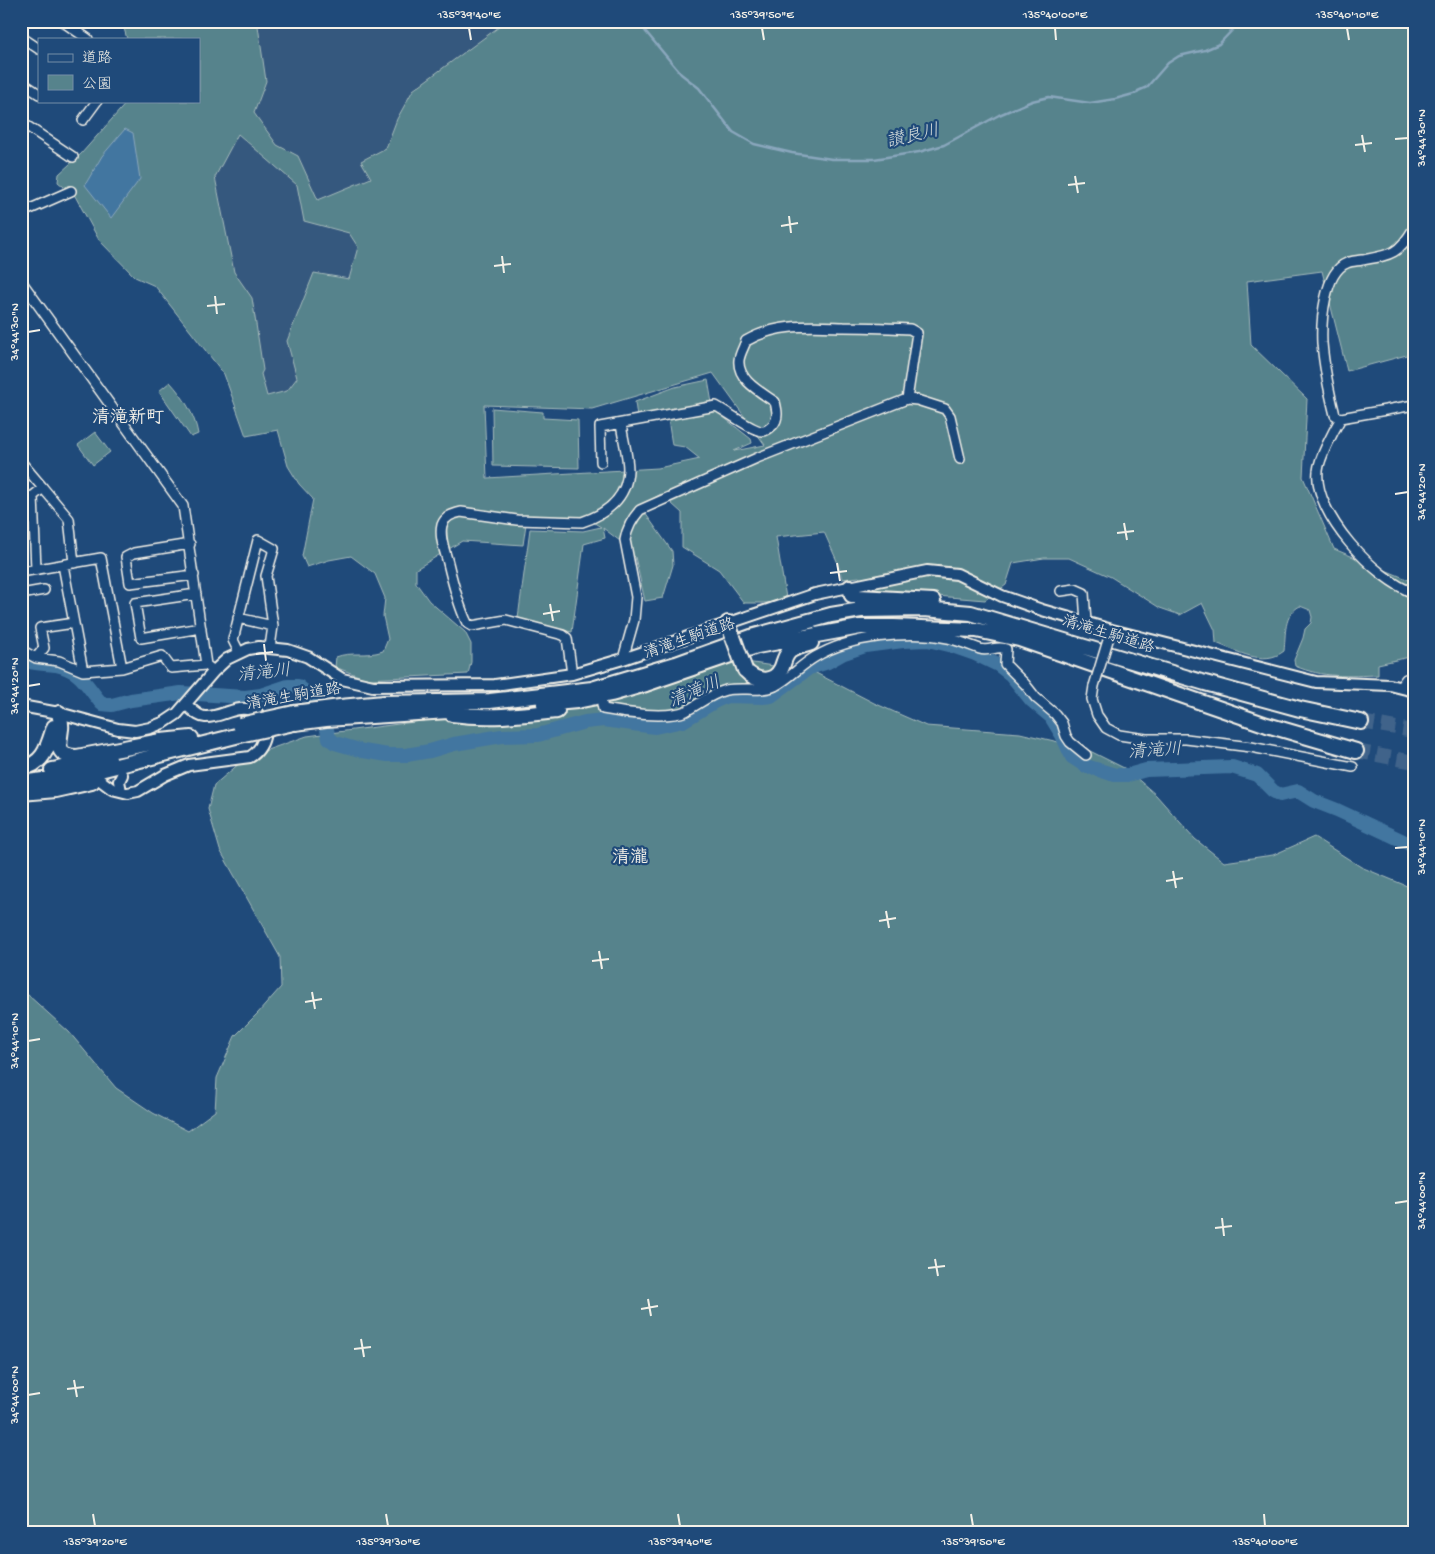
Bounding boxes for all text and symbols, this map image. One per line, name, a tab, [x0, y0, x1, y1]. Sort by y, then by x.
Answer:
text: 135°39'40"E	[436, 9, 501, 23]
text: 135°39'50"E	[729, 9, 794, 23]
text: 135°40'00"E	[1022, 9, 1088, 23]
text: 135°40'10"E	[1315, 9, 1379, 23]
legend	[38, 38, 200, 102]
text: 道路	[82, 50, 112, 68]
text: 公園	[82, 76, 112, 94]
text: 34°44'30"N	[1416, 109, 1430, 168]
water label: 讃良川	[884, 120, 942, 153]
text: 34°44'30"N	[9, 303, 23, 362]
district label: 清滝新町	[92, 407, 164, 429]
text: 34°44'20"N	[1416, 463, 1430, 522]
street label: 清滝生駒道路	[1059, 611, 1157, 659]
street label: 清滝生駒道路	[641, 613, 738, 665]
text: 34°44'20"N	[9, 657, 23, 716]
water label: 清滝川	[236, 660, 292, 687]
water label: 清滝川	[666, 672, 724, 713]
street label: 清滝生駒道路	[245, 678, 343, 716]
water label: 清滝川	[1127, 739, 1183, 764]
text: 34°44'10"N	[1416, 819, 1430, 876]
district label: 清瀧	[612, 847, 648, 869]
text: 34°44'10"N	[9, 1013, 23, 1070]
text: 34°44'00"N	[1416, 1172, 1430, 1231]
text: 34°44'00"N	[9, 1366, 23, 1425]
text: 135°39'20"E	[62, 1536, 127, 1550]
text: 135°39'30"E	[355, 1536, 420, 1550]
text: 135°39'40"E	[647, 1536, 712, 1550]
text: 135°39'50"E	[940, 1536, 1005, 1550]
text: 135°40'00"E	[1232, 1536, 1298, 1550]

